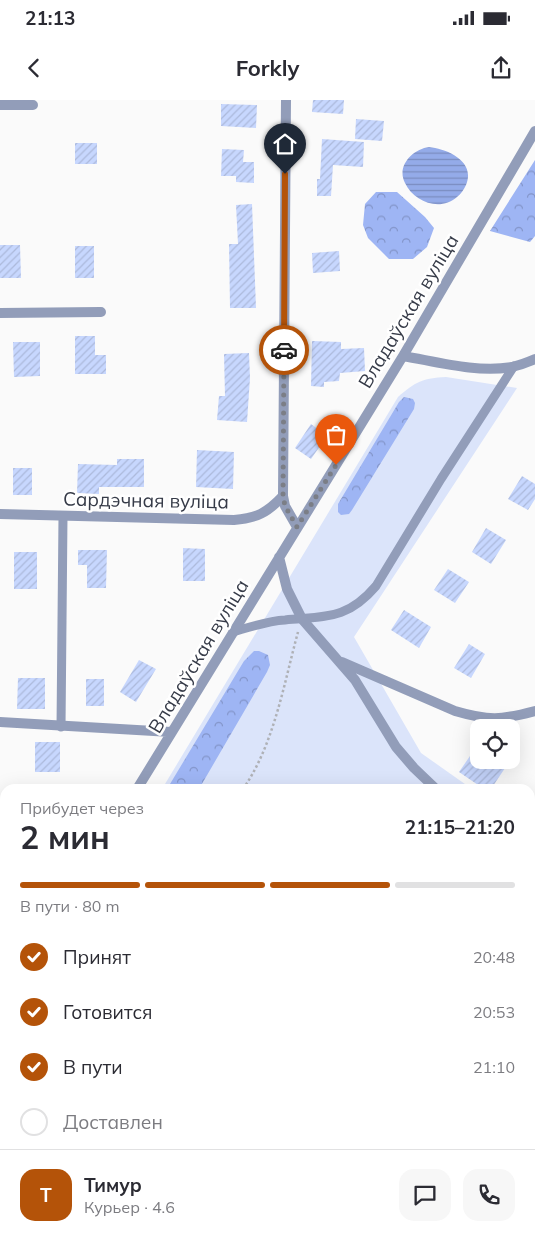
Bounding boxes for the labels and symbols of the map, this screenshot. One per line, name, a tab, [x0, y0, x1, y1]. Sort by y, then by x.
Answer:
pin	[264, 123, 306, 174]
street label: Владаўская вуліца	[353, 230, 463, 392]
courier	[259, 325, 309, 375]
pin	[315, 414, 357, 465]
street label: Сардэчная вуліца	[63, 487, 229, 513]
street label: Владаўская вуліца	[143, 575, 253, 737]

